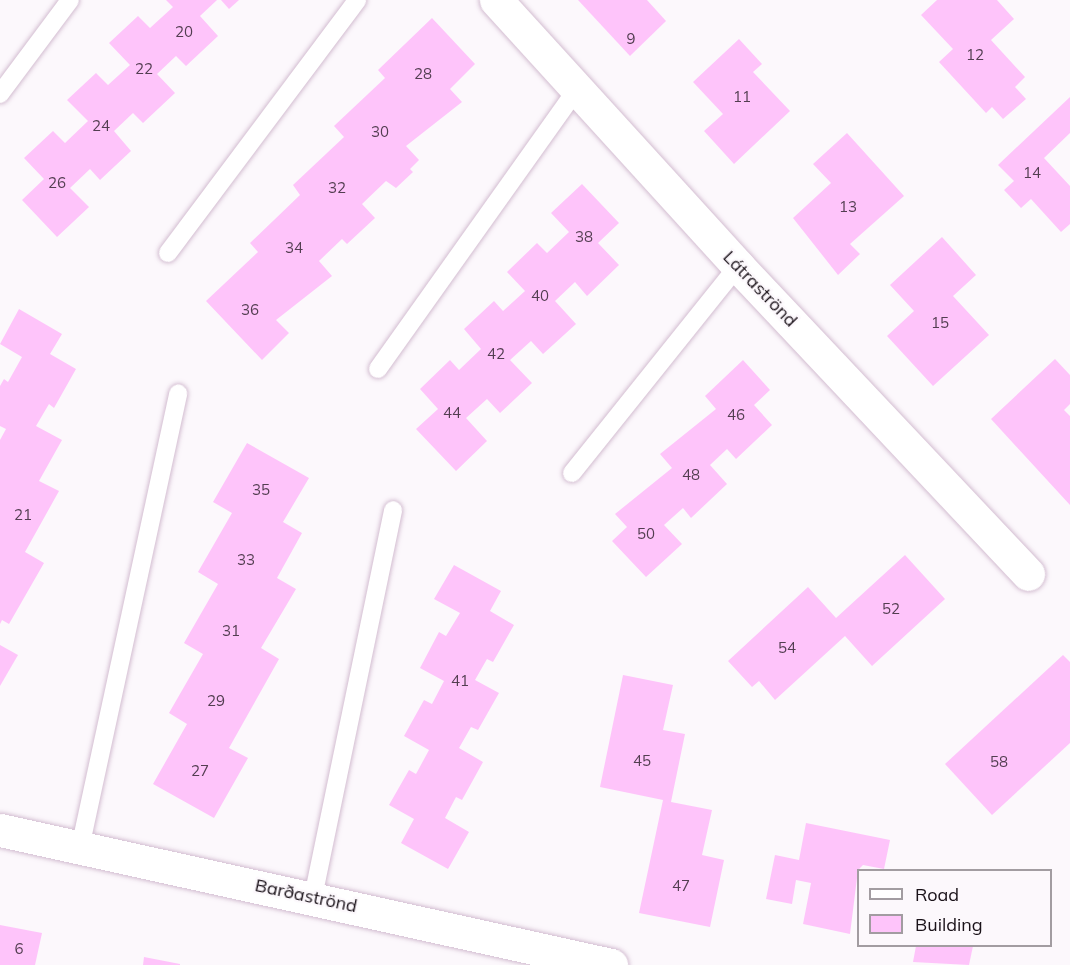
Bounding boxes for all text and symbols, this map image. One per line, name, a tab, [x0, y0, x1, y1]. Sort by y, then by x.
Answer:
house number: 20	[175, 23, 193, 41]
house number: 9	[627, 30, 635, 48]
house number: 12	[966, 46, 984, 64]
house number: 22	[135, 60, 153, 78]
house number: 28	[414, 65, 432, 83]
house number: 11	[733, 88, 751, 106]
house number: 24	[92, 117, 110, 135]
house number: 30	[371, 123, 389, 141]
house number: 14	[1023, 164, 1041, 182]
house number: 26	[48, 174, 66, 192]
house number: 32	[328, 179, 346, 197]
house number: 13	[839, 198, 857, 216]
house number: 38	[575, 228, 593, 246]
house number: 34	[285, 239, 303, 257]
street label: Látraströnd	[718, 246, 802, 332]
house number: 40	[531, 287, 549, 305]
house number: 36	[241, 301, 259, 319]
house number: 15	[931, 314, 949, 332]
house number: 42	[487, 345, 505, 363]
house number: 44	[443, 404, 461, 422]
house number: 46	[727, 406, 745, 424]
house number: 48	[682, 466, 700, 484]
house number: 35	[252, 481, 270, 499]
house number: 21	[14, 506, 32, 524]
house number: 50	[637, 525, 655, 543]
house number: 33	[237, 551, 255, 569]
house number: 52	[882, 600, 900, 618]
house number: 31	[222, 622, 240, 640]
house number: 54	[778, 639, 796, 657]
house number: 41	[451, 672, 469, 690]
house number: 29	[207, 692, 225, 710]
house number: 45	[633, 752, 651, 770]
house number: 58	[990, 753, 1008, 771]
house number: 27	[191, 762, 209, 780]
legend	[857, 869, 1052, 947]
street label: Barðaströnd	[253, 875, 359, 917]
house number: 47	[672, 877, 690, 895]
text: Road	[915, 883, 959, 906]
text: Building	[915, 913, 983, 936]
house number: 6	[15, 940, 23, 958]

